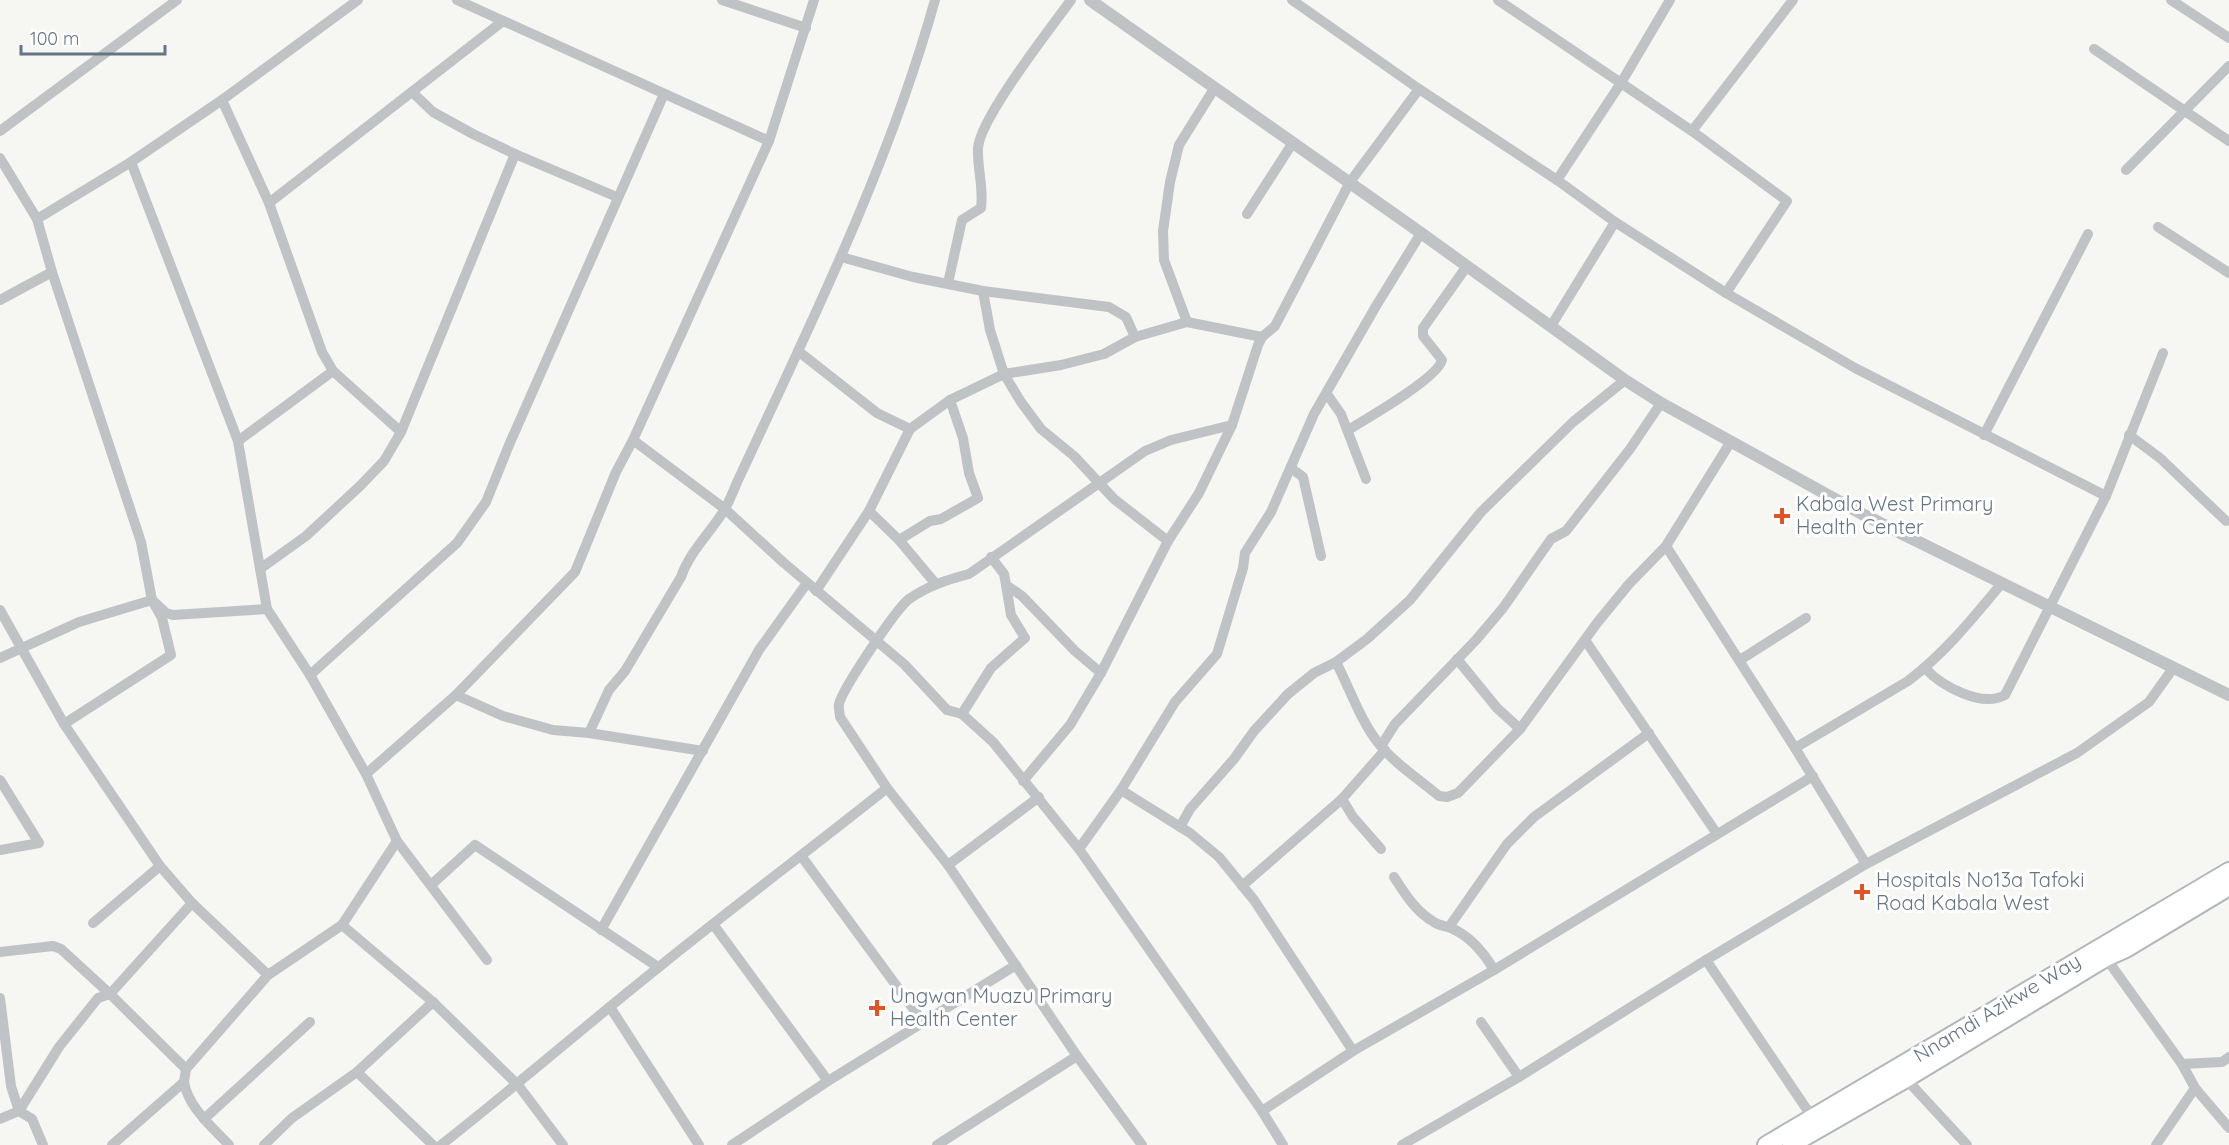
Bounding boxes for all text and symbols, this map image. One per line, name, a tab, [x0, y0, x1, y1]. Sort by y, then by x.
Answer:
scale bar	[21, 18, 165, 56]
text: 100 m	[30, 27, 79, 50]
place label: Kabala West Primary Health Center	[1796, 491, 1993, 539]
marker: Kabala West Primary Health Center	[1773, 507, 1791, 525]
place label: Hospitals No13a Tafoki Road Kabala West	[1876, 867, 2084, 915]
marker: Hospitals No13a Tafoki Road Kabala West	[1853, 883, 1871, 901]
street label: Nnamdi Azikwe Way	[1909, 948, 2085, 1067]
place label: Ungwan Muazu Primary Health Center	[890, 983, 1112, 1031]
marker: Ungwan Muazu Primary Health Center	[868, 999, 886, 1017]

